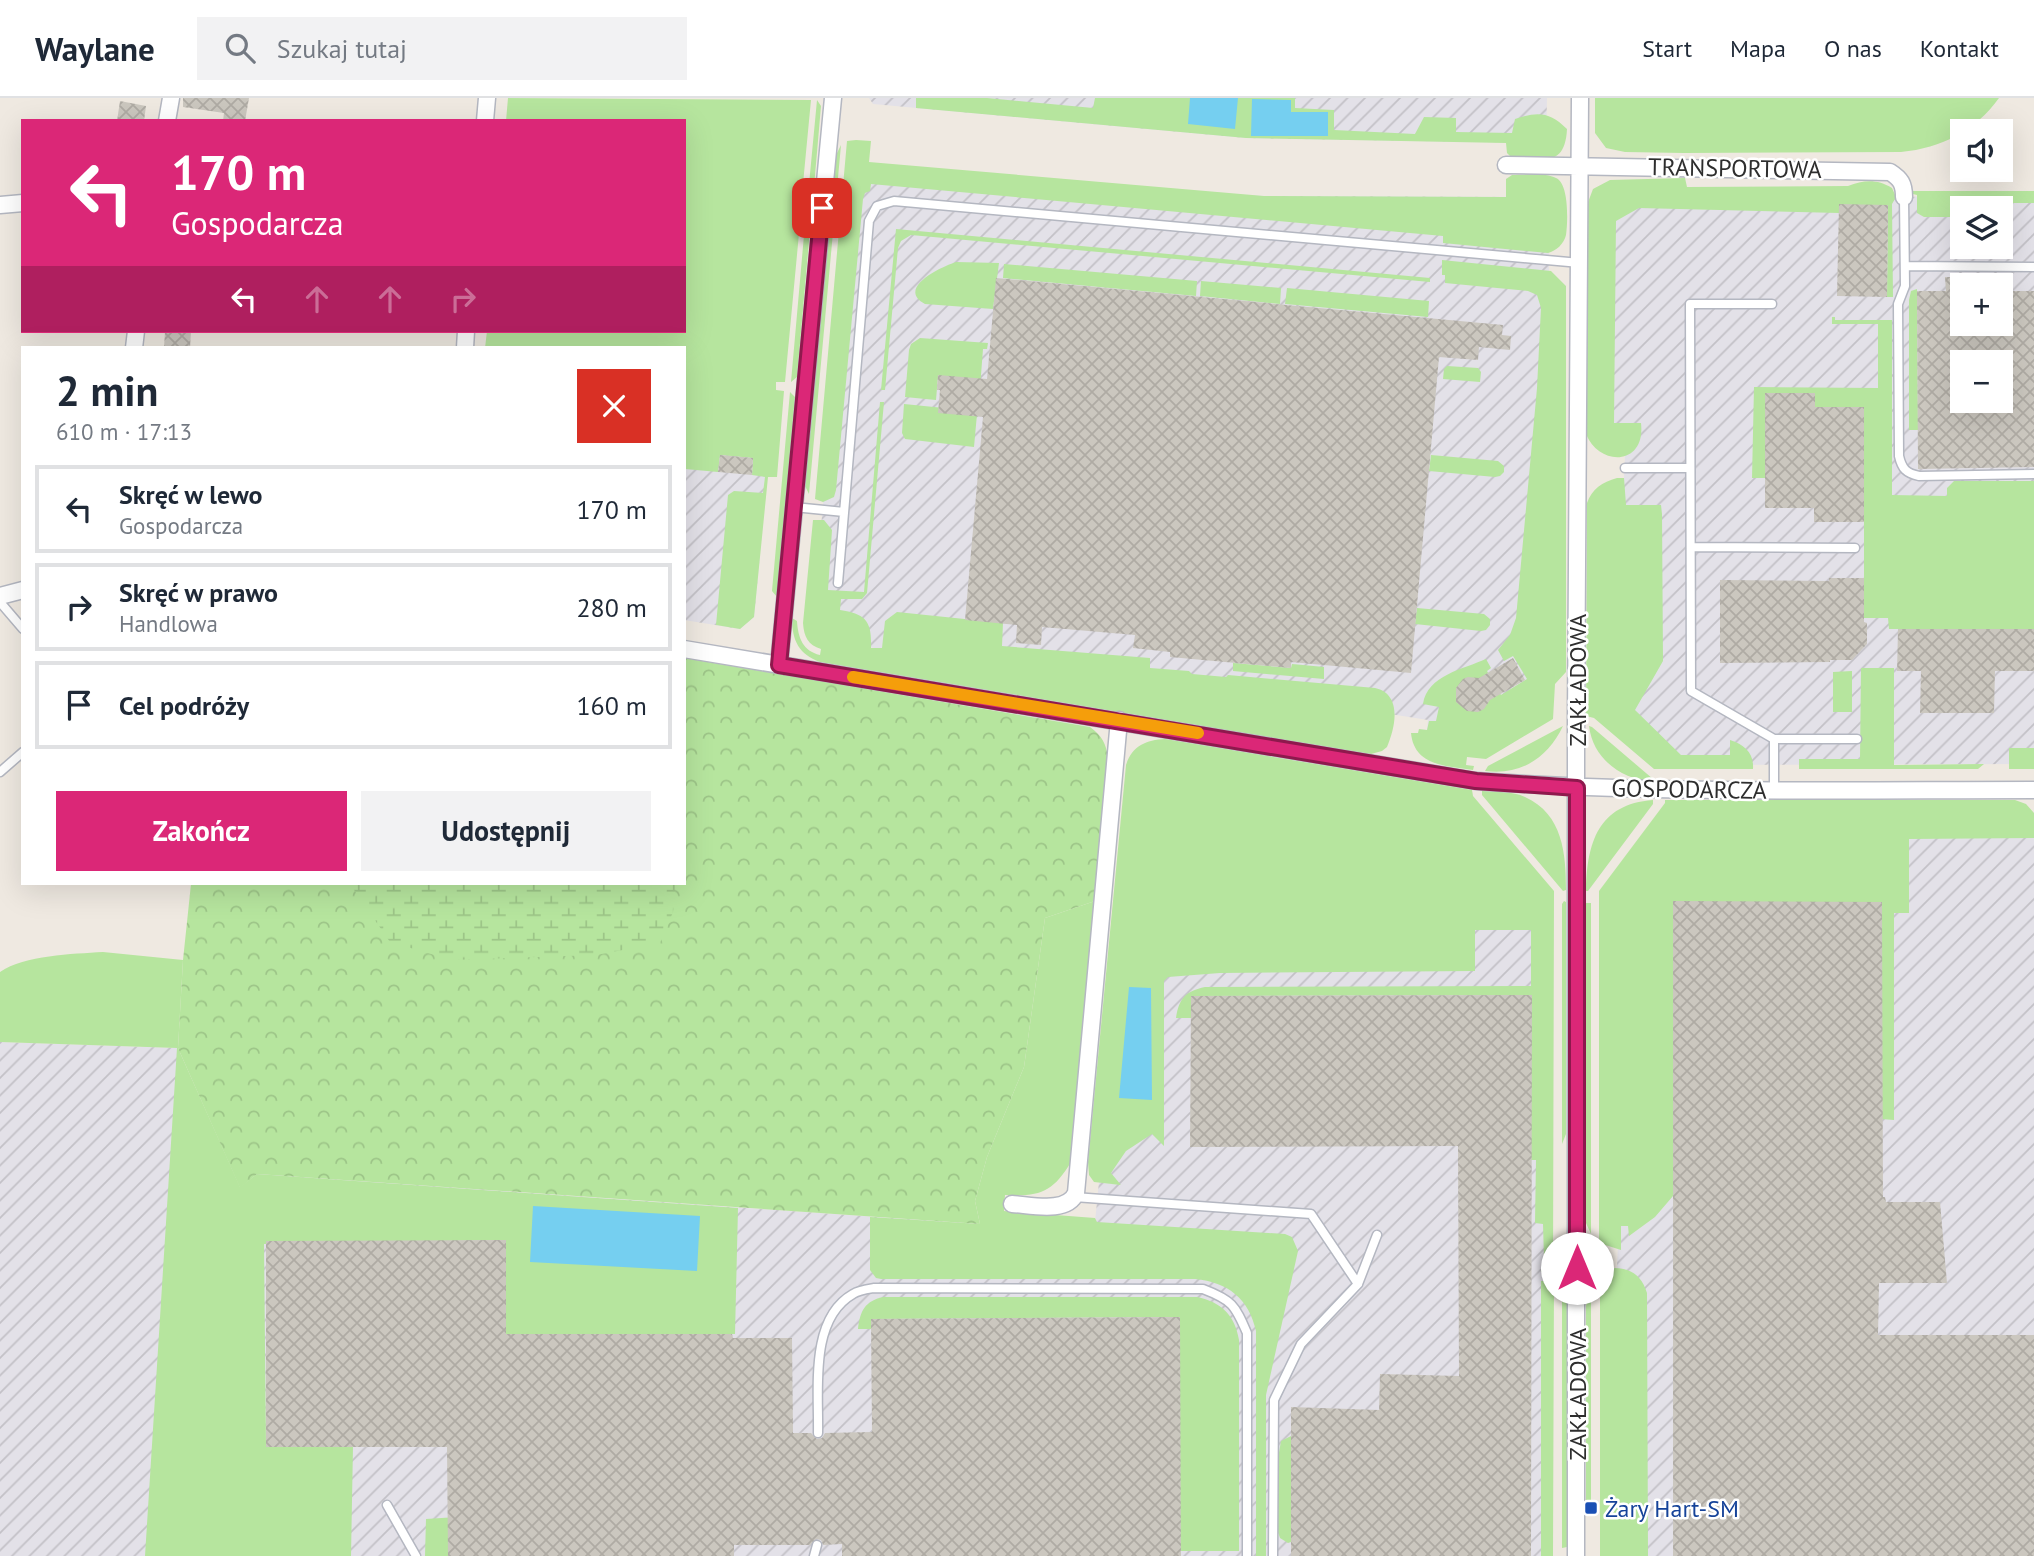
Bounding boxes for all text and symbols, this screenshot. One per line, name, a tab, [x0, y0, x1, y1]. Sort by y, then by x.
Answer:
search box	[197, 17, 687, 80]
text: Waylane	[35, 27, 155, 70]
icon: search	[221, 29, 259, 67]
text: Szukaj tutaj	[277, 32, 407, 65]
text: Start	[1642, 33, 1692, 64]
text: Mapa	[1730, 33, 1786, 64]
text: O nas	[1824, 33, 1882, 64]
text: Kontakt	[1920, 33, 1999, 64]
map controls	[1950, 119, 2013, 413]
button: sound	[1950, 119, 2013, 182]
text: 170 m	[171, 140, 306, 204]
icon: left	[56, 147, 147, 238]
street label: TRANSPORTOWA	[1648, 151, 1822, 185]
pin	[792, 178, 852, 238]
icon: arrive	[803, 189, 841, 227]
button: layers	[1950, 196, 2013, 259]
text: Gospodarcza	[171, 202, 344, 244]
button: +	[1950, 273, 2013, 336]
icon: left	[225, 280, 263, 318]
icon: ahead	[298, 280, 336, 318]
icon: ahead	[371, 280, 409, 318]
icon: right	[444, 280, 482, 318]
button: −	[1950, 350, 2013, 413]
text: 2 min	[56, 363, 158, 418]
button: close	[577, 369, 651, 443]
text: 610 m · 17:13	[56, 417, 192, 446]
text: Skręć w lewo	[119, 478, 263, 511]
icon: left	[60, 490, 98, 528]
text: 170 m	[576, 493, 647, 526]
text: Gospodarcza	[119, 511, 243, 540]
text: Skręć w prawo	[119, 576, 278, 609]
icon: right	[60, 588, 98, 626]
text: 280 m	[576, 591, 647, 624]
text: Handlowa	[119, 609, 218, 638]
street label: ZAKŁADOWA	[1562, 614, 1593, 746]
icon: arrive	[60, 686, 98, 724]
text: Cel podróży	[119, 689, 249, 722]
text: 160 m	[576, 689, 647, 722]
street label: GOSPODARCZA	[1611, 772, 1767, 806]
button: Zakończ	[56, 791, 347, 871]
button: Udostępnij	[361, 791, 651, 871]
position arrow	[1540, 1231, 1614, 1305]
street label: ZAKŁADOWA	[1562, 1328, 1593, 1460]
place label: Żary Hart-SM	[1605, 1493, 1739, 1524]
marker: Żary Hart-SM	[1583, 1500, 1599, 1516]

